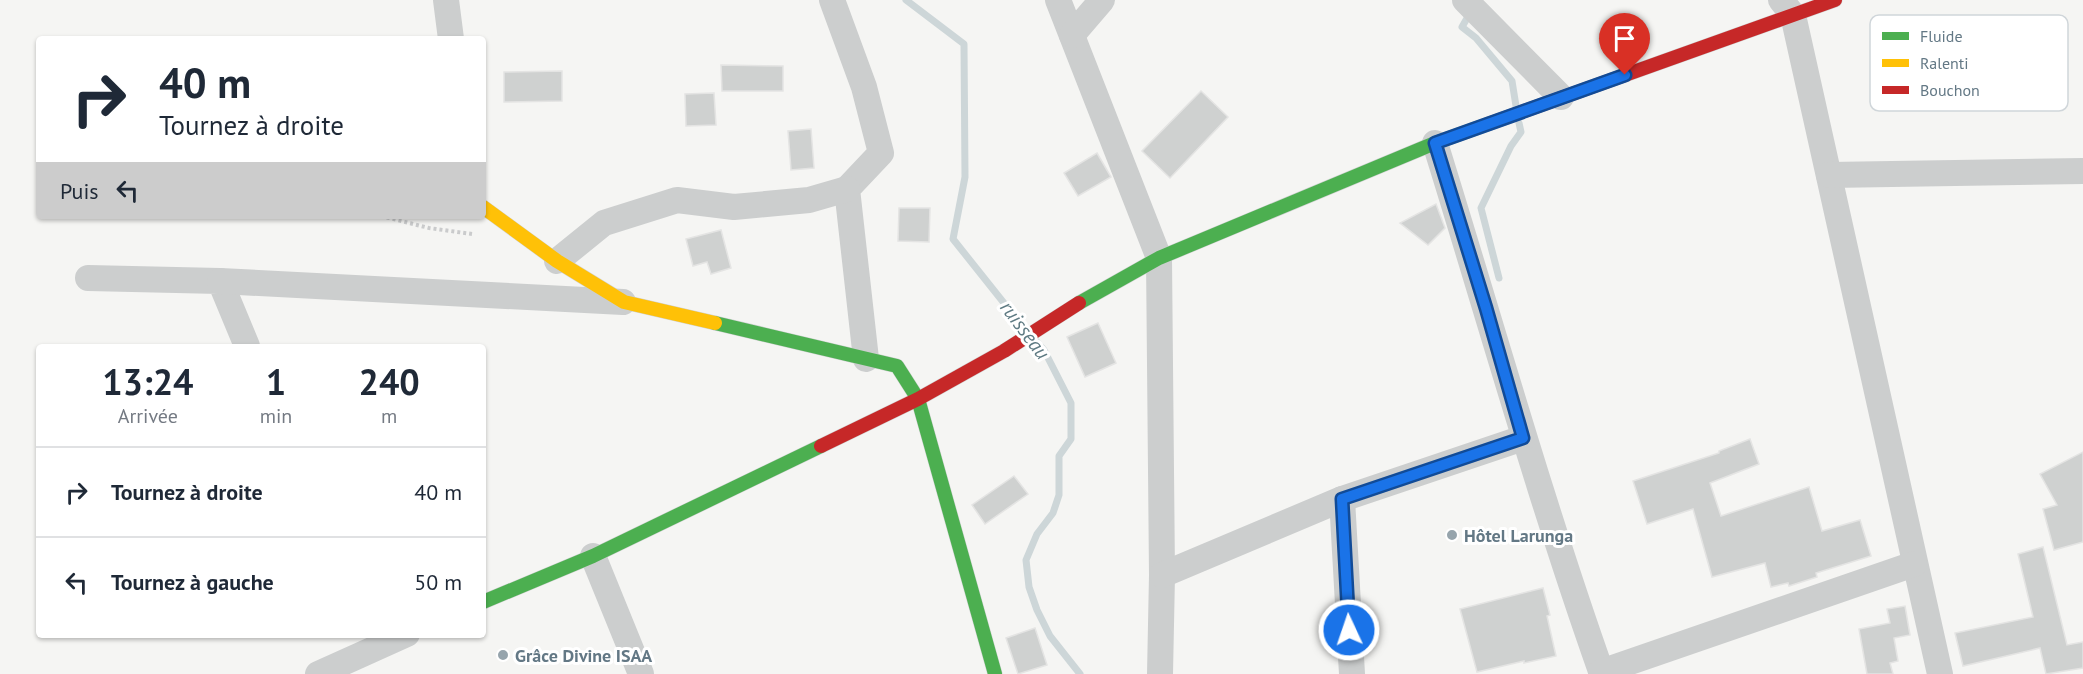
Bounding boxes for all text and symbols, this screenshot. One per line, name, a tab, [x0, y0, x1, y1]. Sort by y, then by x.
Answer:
pin	[1599, 13, 1650, 75]
legend	[1870, 15, 2068, 111]
icon: arrive	[1608, 22, 1641, 55]
text: Fluide	[1920, 26, 1963, 46]
text: Ralenti	[1920, 53, 1969, 73]
text: 40 m	[159, 55, 251, 110]
icon: right	[60, 60, 138, 138]
text: Bouchon	[1920, 80, 1980, 100]
text: Tournez à droite	[159, 108, 344, 142]
icon: left	[111, 174, 144, 207]
text: Puis	[60, 177, 99, 205]
water label: ruisseau	[994, 295, 1056, 365]
text: 13:24	[102, 358, 194, 405]
text: 1	[266, 358, 286, 405]
text: 240	[359, 358, 420, 405]
text: Arrivée	[118, 403, 178, 429]
text: min	[260, 403, 292, 429]
text: m	[381, 403, 397, 429]
icon: right	[60, 476, 93, 509]
text: Tournez à droite	[111, 478, 263, 506]
text: 40 m	[414, 478, 462, 506]
place label: Hôtel Larunga	[1464, 524, 1573, 547]
marker: Hôtel Larunga	[1445, 528, 1459, 542]
icon: left	[60, 566, 93, 599]
text: Tournez à gauche	[111, 568, 274, 596]
text: 50 m	[414, 568, 462, 596]
position arrow	[1317, 598, 1381, 662]
place label: Grâce Divine ISAA	[515, 644, 652, 667]
marker: Grâce Divine ISAA	[496, 648, 510, 662]

